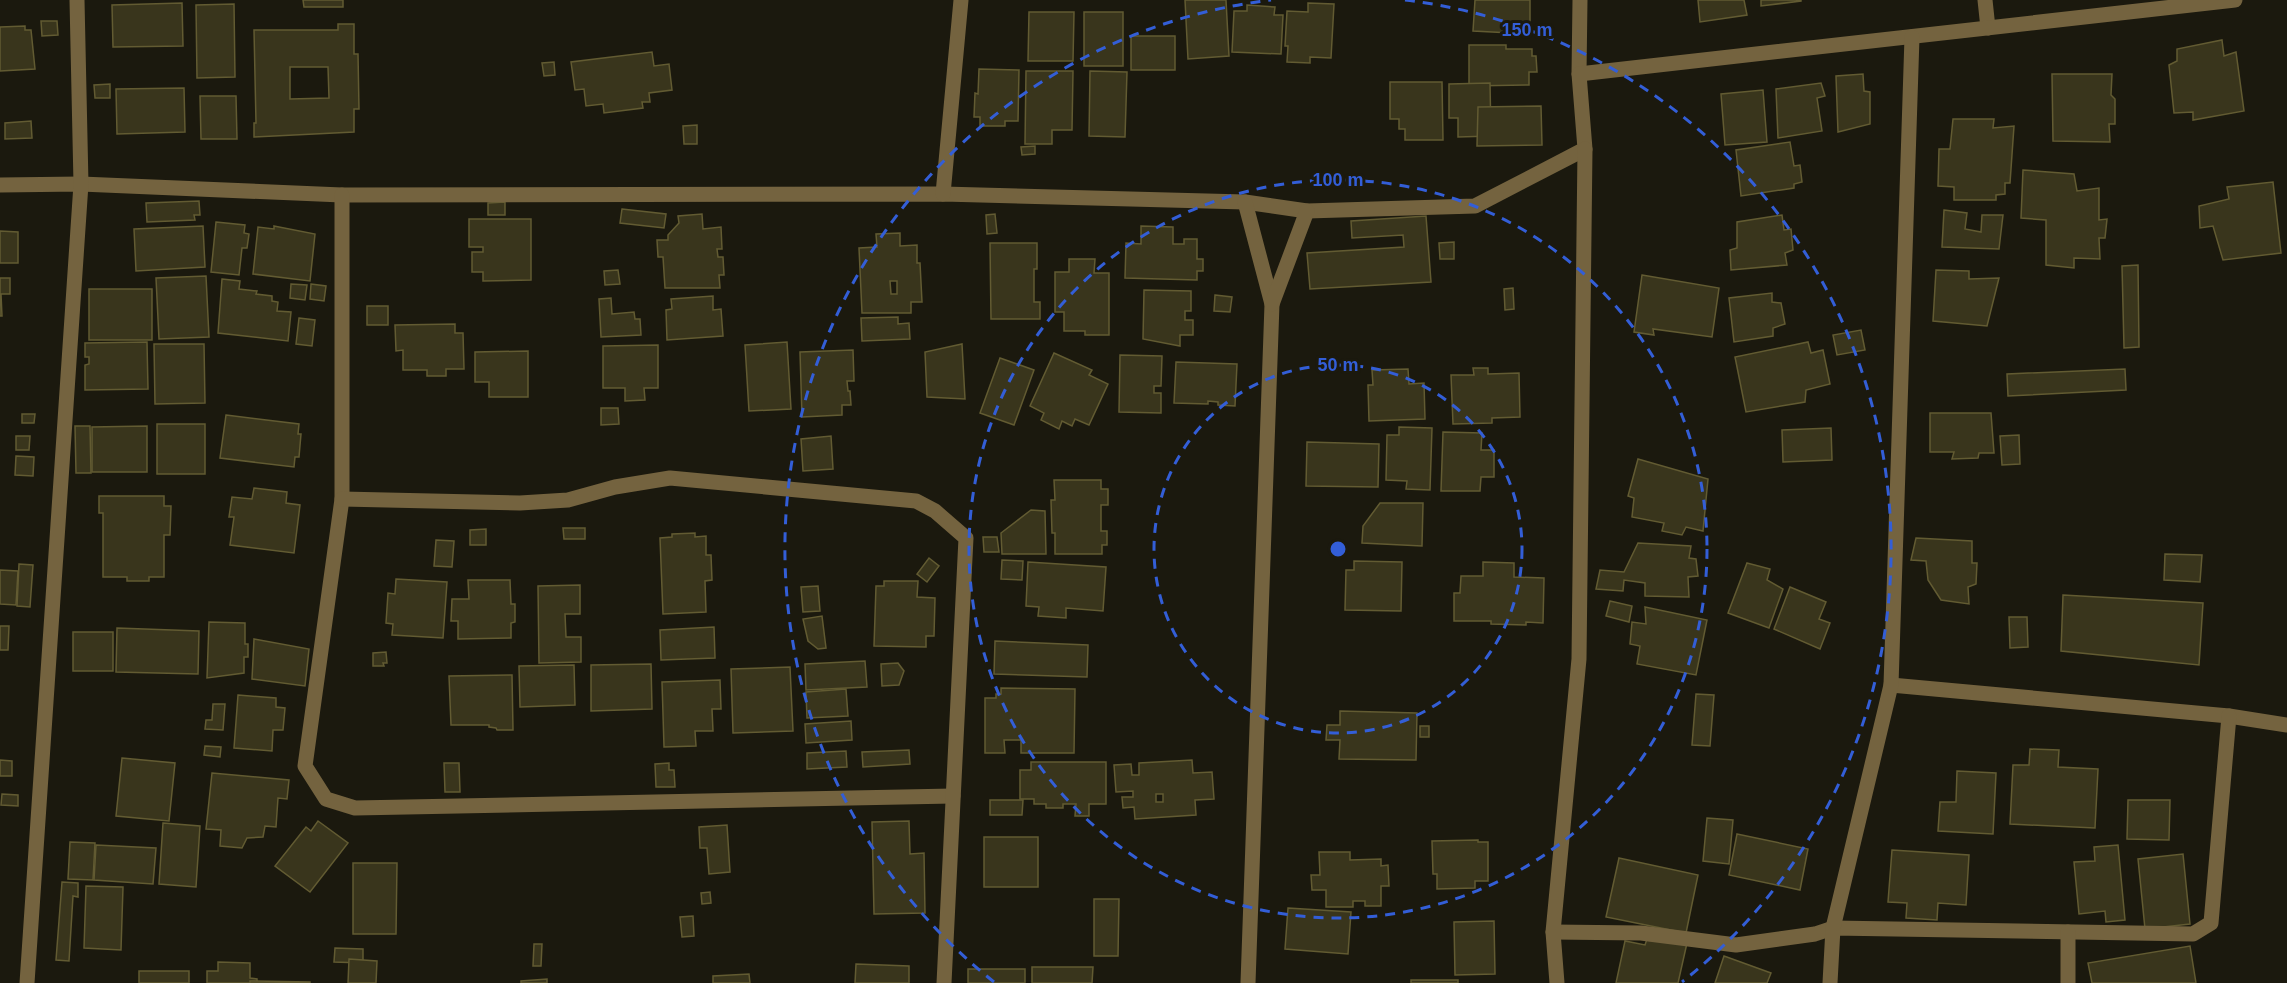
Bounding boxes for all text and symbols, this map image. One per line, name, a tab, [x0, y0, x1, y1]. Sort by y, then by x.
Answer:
text: 150 m	[1501, 20, 1553, 40]
text: 100 m	[1312, 170, 1364, 190]
text: 50 m	[1317, 355, 1359, 375]
centre of rings	[1328, 539, 1348, 559]

